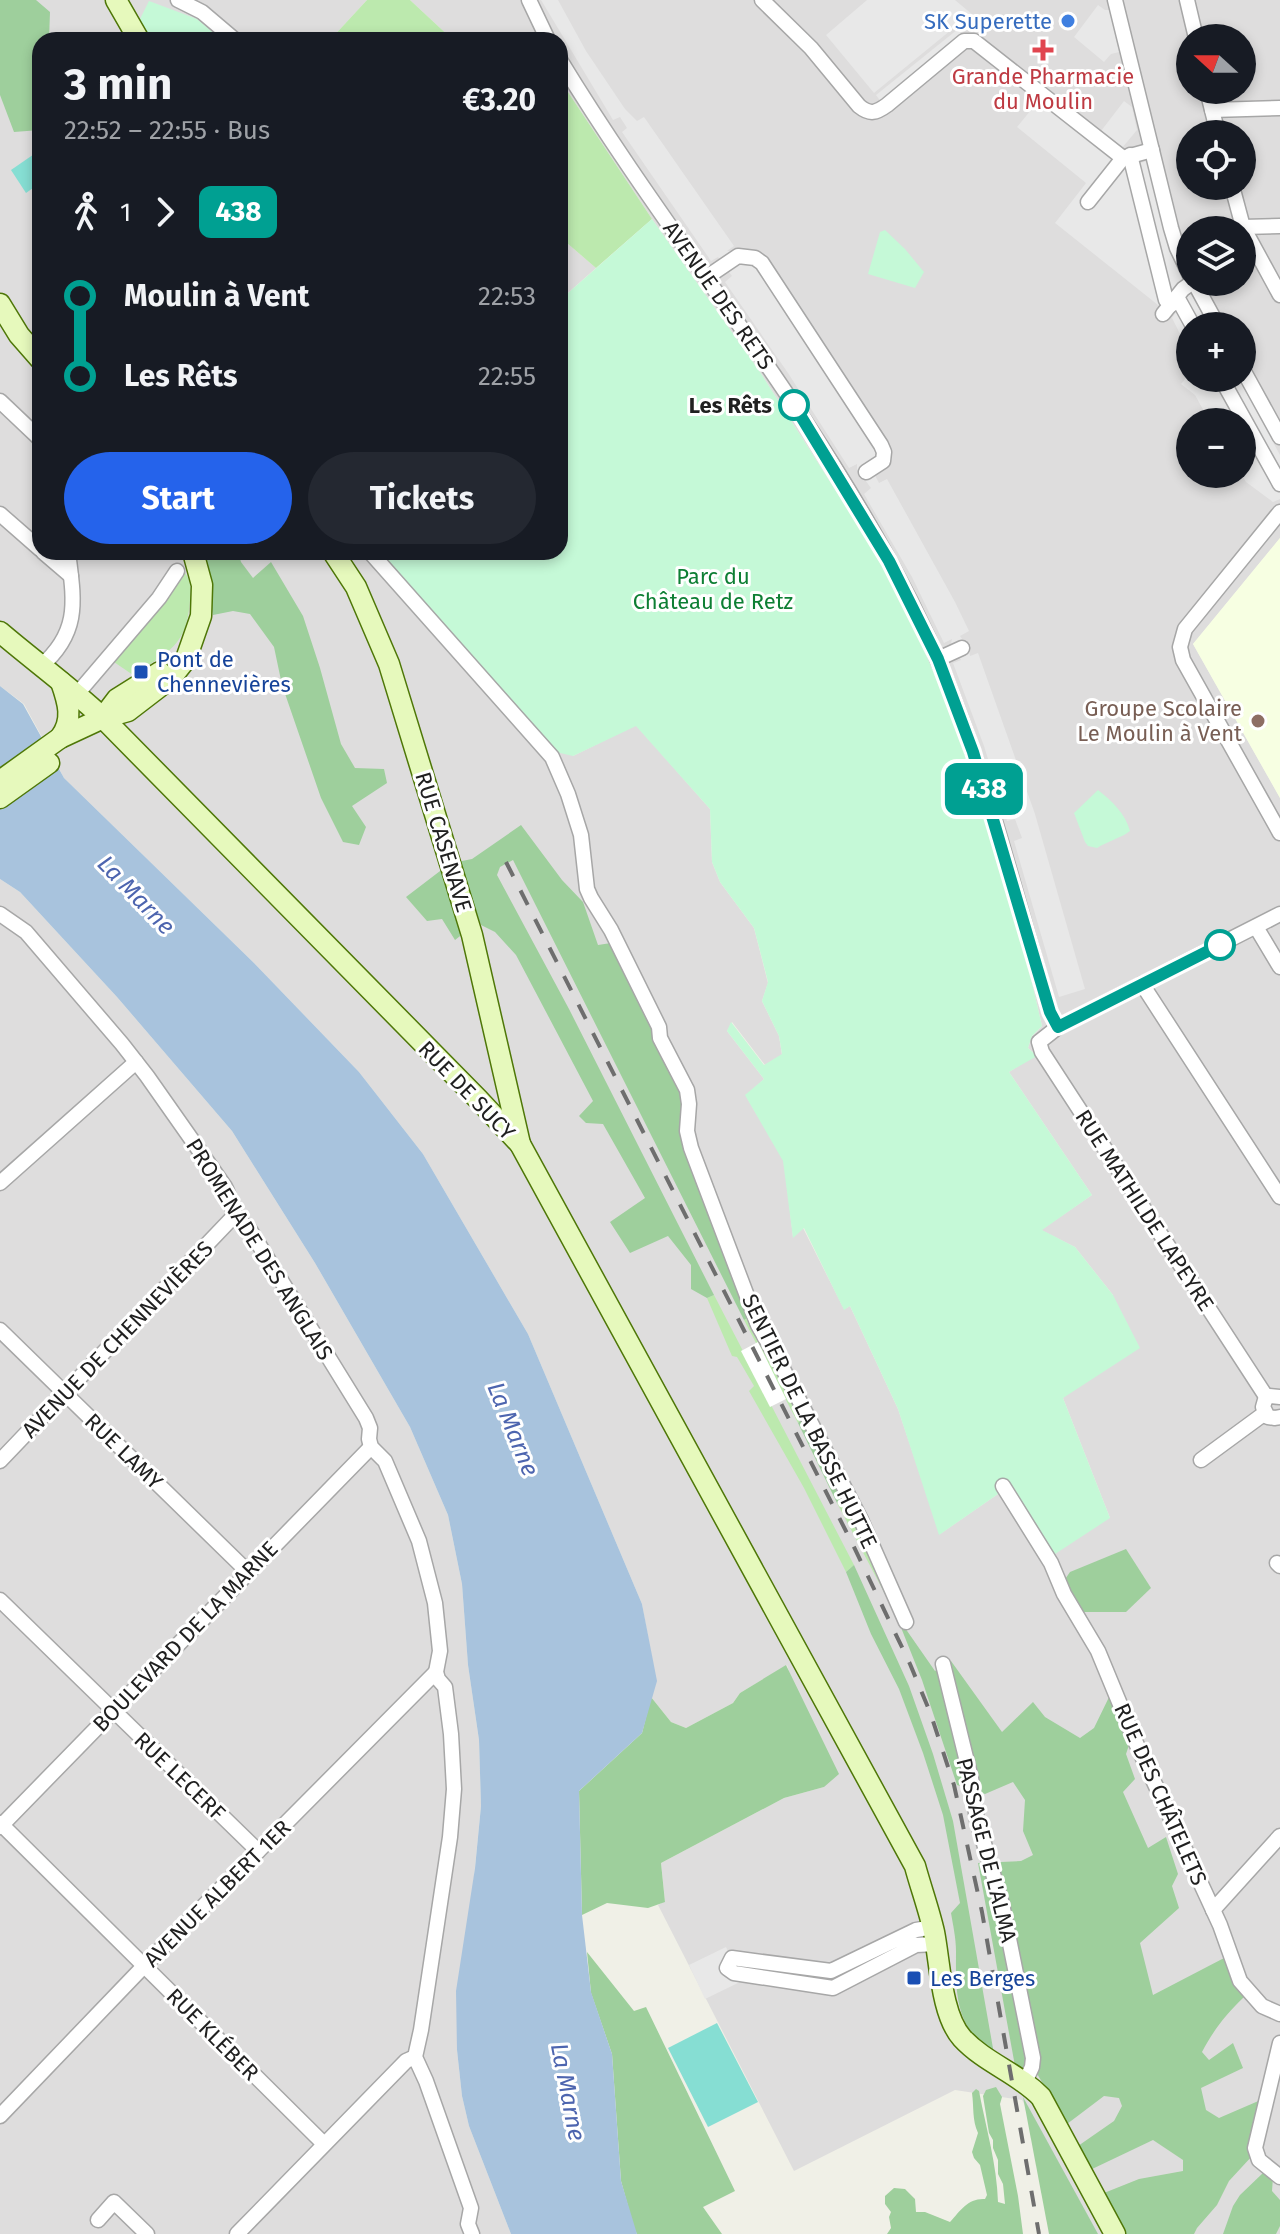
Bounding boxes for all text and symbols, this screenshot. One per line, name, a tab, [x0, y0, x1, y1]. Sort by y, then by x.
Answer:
place label: SK Superette	[924, 8, 1052, 35]
marker: SK Superette	[1059, 12, 1077, 30]
north arrow	[1176, 24, 1256, 104]
map controls	[1176, 24, 1256, 488]
marker: Grande Pharmacie du Moulin	[1034, 41, 1052, 59]
text: 3 min	[64, 58, 172, 111]
place label: Grande Pharmacie du Moulin	[952, 63, 1134, 115]
text: €3.20	[462, 82, 536, 118]
text: 22:52 – 22:55 · Bus	[64, 115, 270, 146]
button: locate	[1176, 120, 1256, 200]
icon: walk	[64, 190, 108, 234]
icon: forward	[143, 190, 187, 234]
text: 438	[215, 195, 261, 228]
text: 1	[120, 197, 131, 228]
street label: AVENUE DES RETS	[657, 216, 780, 375]
button: layers	[1176, 216, 1256, 296]
text: Moulin à Vent	[124, 278, 309, 314]
text: 22:53	[478, 281, 536, 312]
button: +	[1176, 312, 1256, 392]
text: Les Rêts	[124, 358, 238, 394]
text: 22:55	[478, 361, 536, 392]
marker: Les Rêts	[779, 390, 809, 420]
place label: Les Rêts	[689, 392, 772, 419]
button: −	[1176, 408, 1256, 488]
button: Start	[64, 452, 292, 544]
button: Tickets	[308, 452, 536, 544]
park label: Parc du Château de Retz	[633, 563, 793, 615]
place label: Pont de Chennevières	[157, 646, 291, 698]
marker: Pont de Chennevières	[132, 663, 150, 681]
place label: Groupe Scolaire Le Moulin à Vent	[1077, 695, 1242, 747]
marker: Groupe Scolaire Le Moulin à Vent	[1249, 712, 1267, 730]
line badge: 438	[938, 763, 1030, 815]
street label: RUE CASENAVE	[409, 769, 478, 916]
text: 438	[961, 772, 1007, 805]
water label: La Marne	[92, 850, 180, 940]
unlabelled marker	[1205, 930, 1235, 960]
street label: RUE DE SUCY	[413, 1035, 521, 1146]
street label: RUE MATHILDE LAPEYRE	[1069, 1105, 1220, 1316]
street label: PROMENADE DES ANGLAIS	[180, 1133, 339, 1365]
street label: AVENUE DE CHENNEVIÈRES	[16, 1235, 219, 1443]
street label: SENTIER DE LA BASSE HUTTE	[736, 1289, 883, 1553]
water label: La Marne	[482, 1378, 544, 1480]
street label: RUE LAMY	[79, 1408, 168, 1495]
street label: BOULEVARD DE LA MARNE	[87, 1535, 284, 1737]
street label: RUE DES CHÂTELETS	[1108, 1699, 1213, 1889]
street label: RUE LECERF	[129, 1726, 231, 1826]
street label: PASSAGE DE L'ALMA	[951, 1755, 1023, 1946]
street label: AVENUE ALBERT 1ER	[138, 1814, 297, 1973]
place label: Les Berges	[930, 1965, 1035, 1992]
marker: Les Berges	[905, 1969, 923, 1987]
street label: RUE KLÉBER	[161, 1983, 264, 2086]
water label: La Marne	[545, 2041, 591, 2143]

